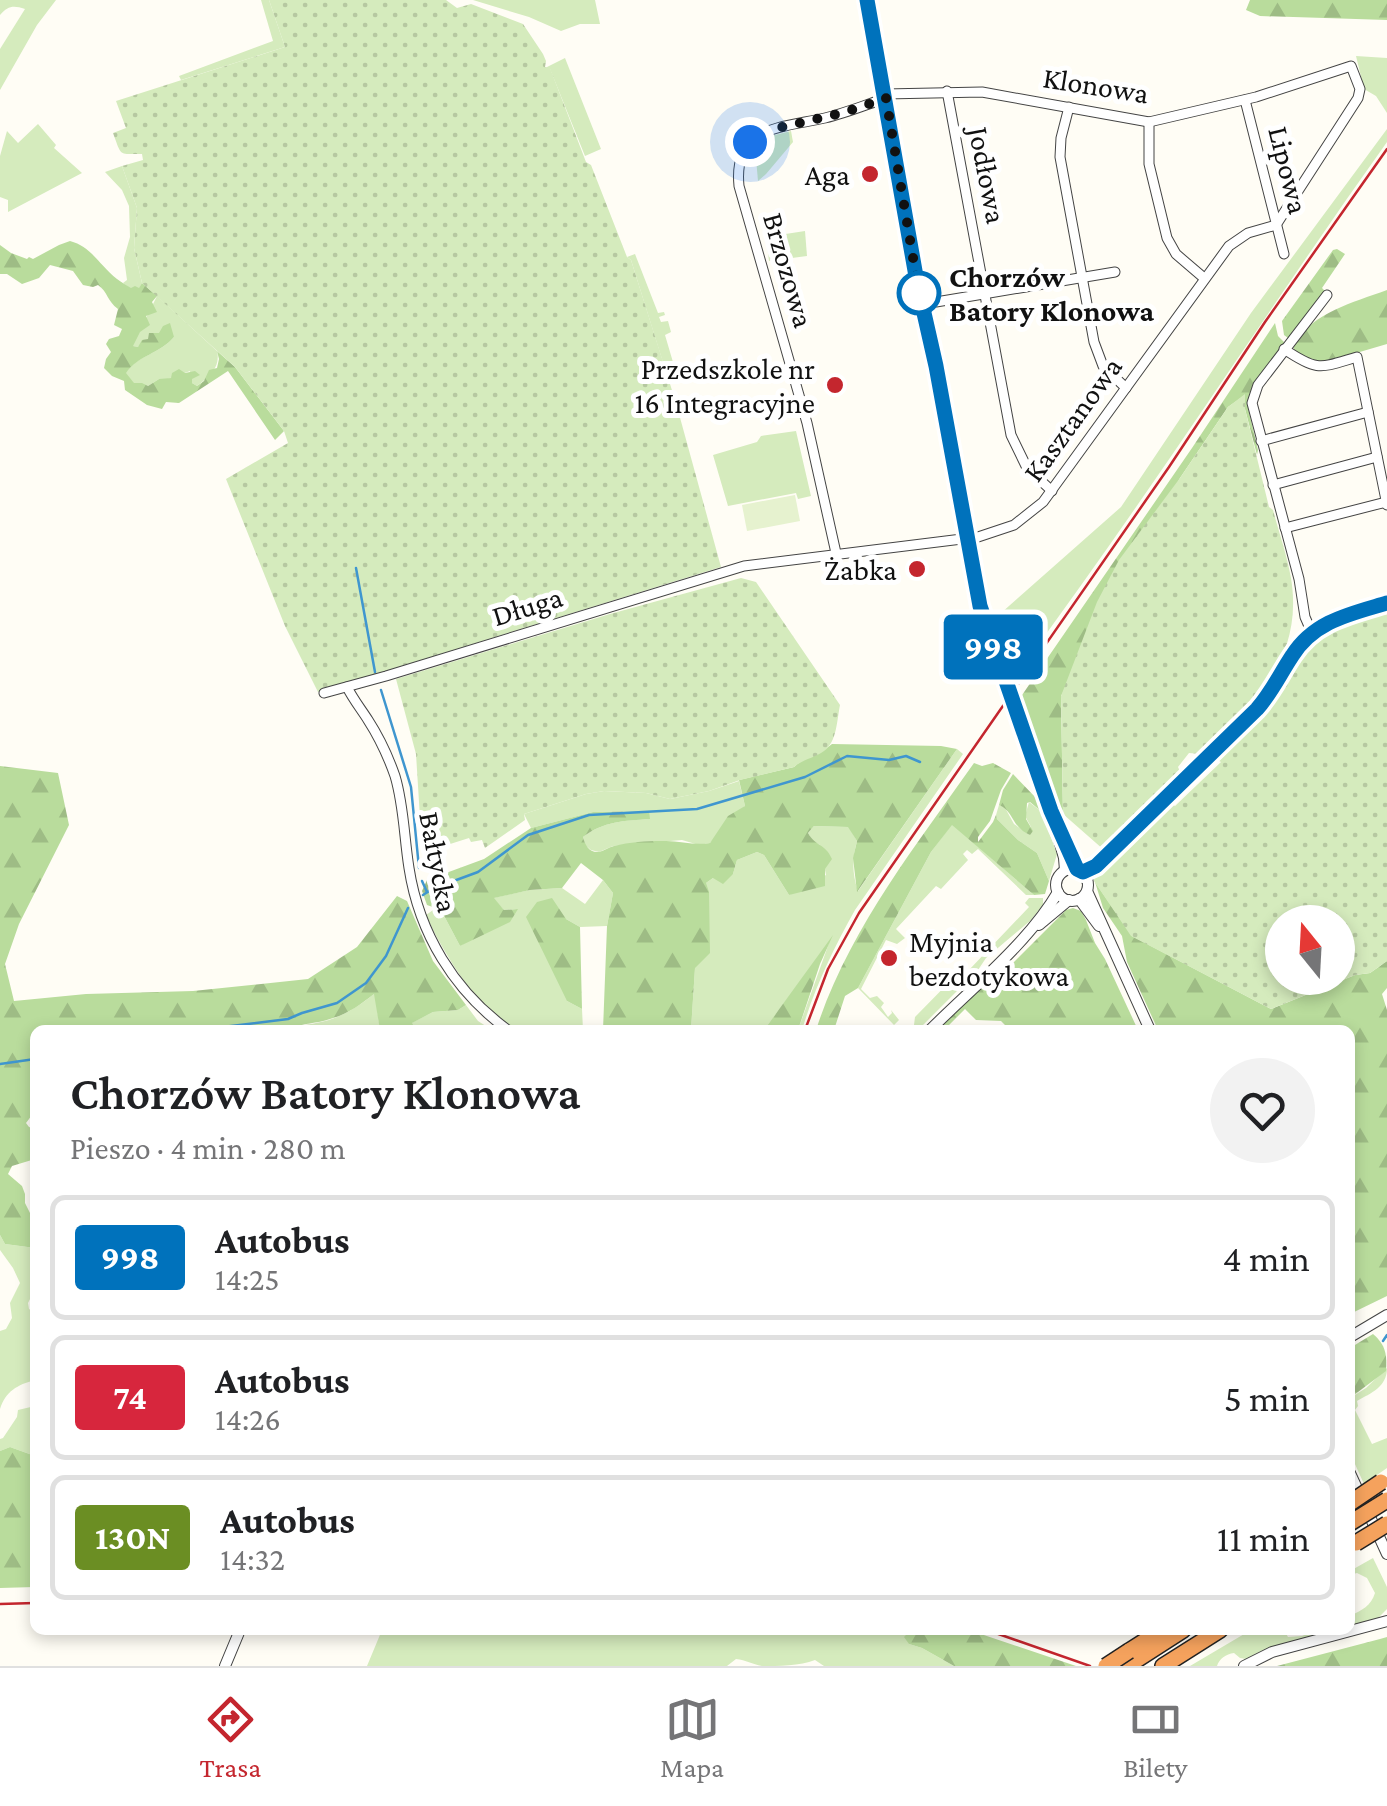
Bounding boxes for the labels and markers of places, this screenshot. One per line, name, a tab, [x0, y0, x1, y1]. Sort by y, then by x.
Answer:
place label: Aga	[805, 158, 850, 192]
marker: Aga	[859, 163, 881, 185]
place label: Chorzów Batory Klonowa	[949, 260, 1155, 327]
marker: Chorzów Batory Klonowa	[898, 272, 940, 314]
place label: Przedszkole nr 16 Integracyjne	[635, 352, 815, 420]
marker: Przedszkole nr 16 Integracyjne	[824, 374, 846, 396]
place label: Żabka	[824, 553, 897, 586]
marker: Żabka	[906, 558, 928, 580]
place label: Myjnia bezdotykowa	[909, 925, 1069, 993]
marker: Myjnia bezdotykowa	[878, 947, 900, 969]

